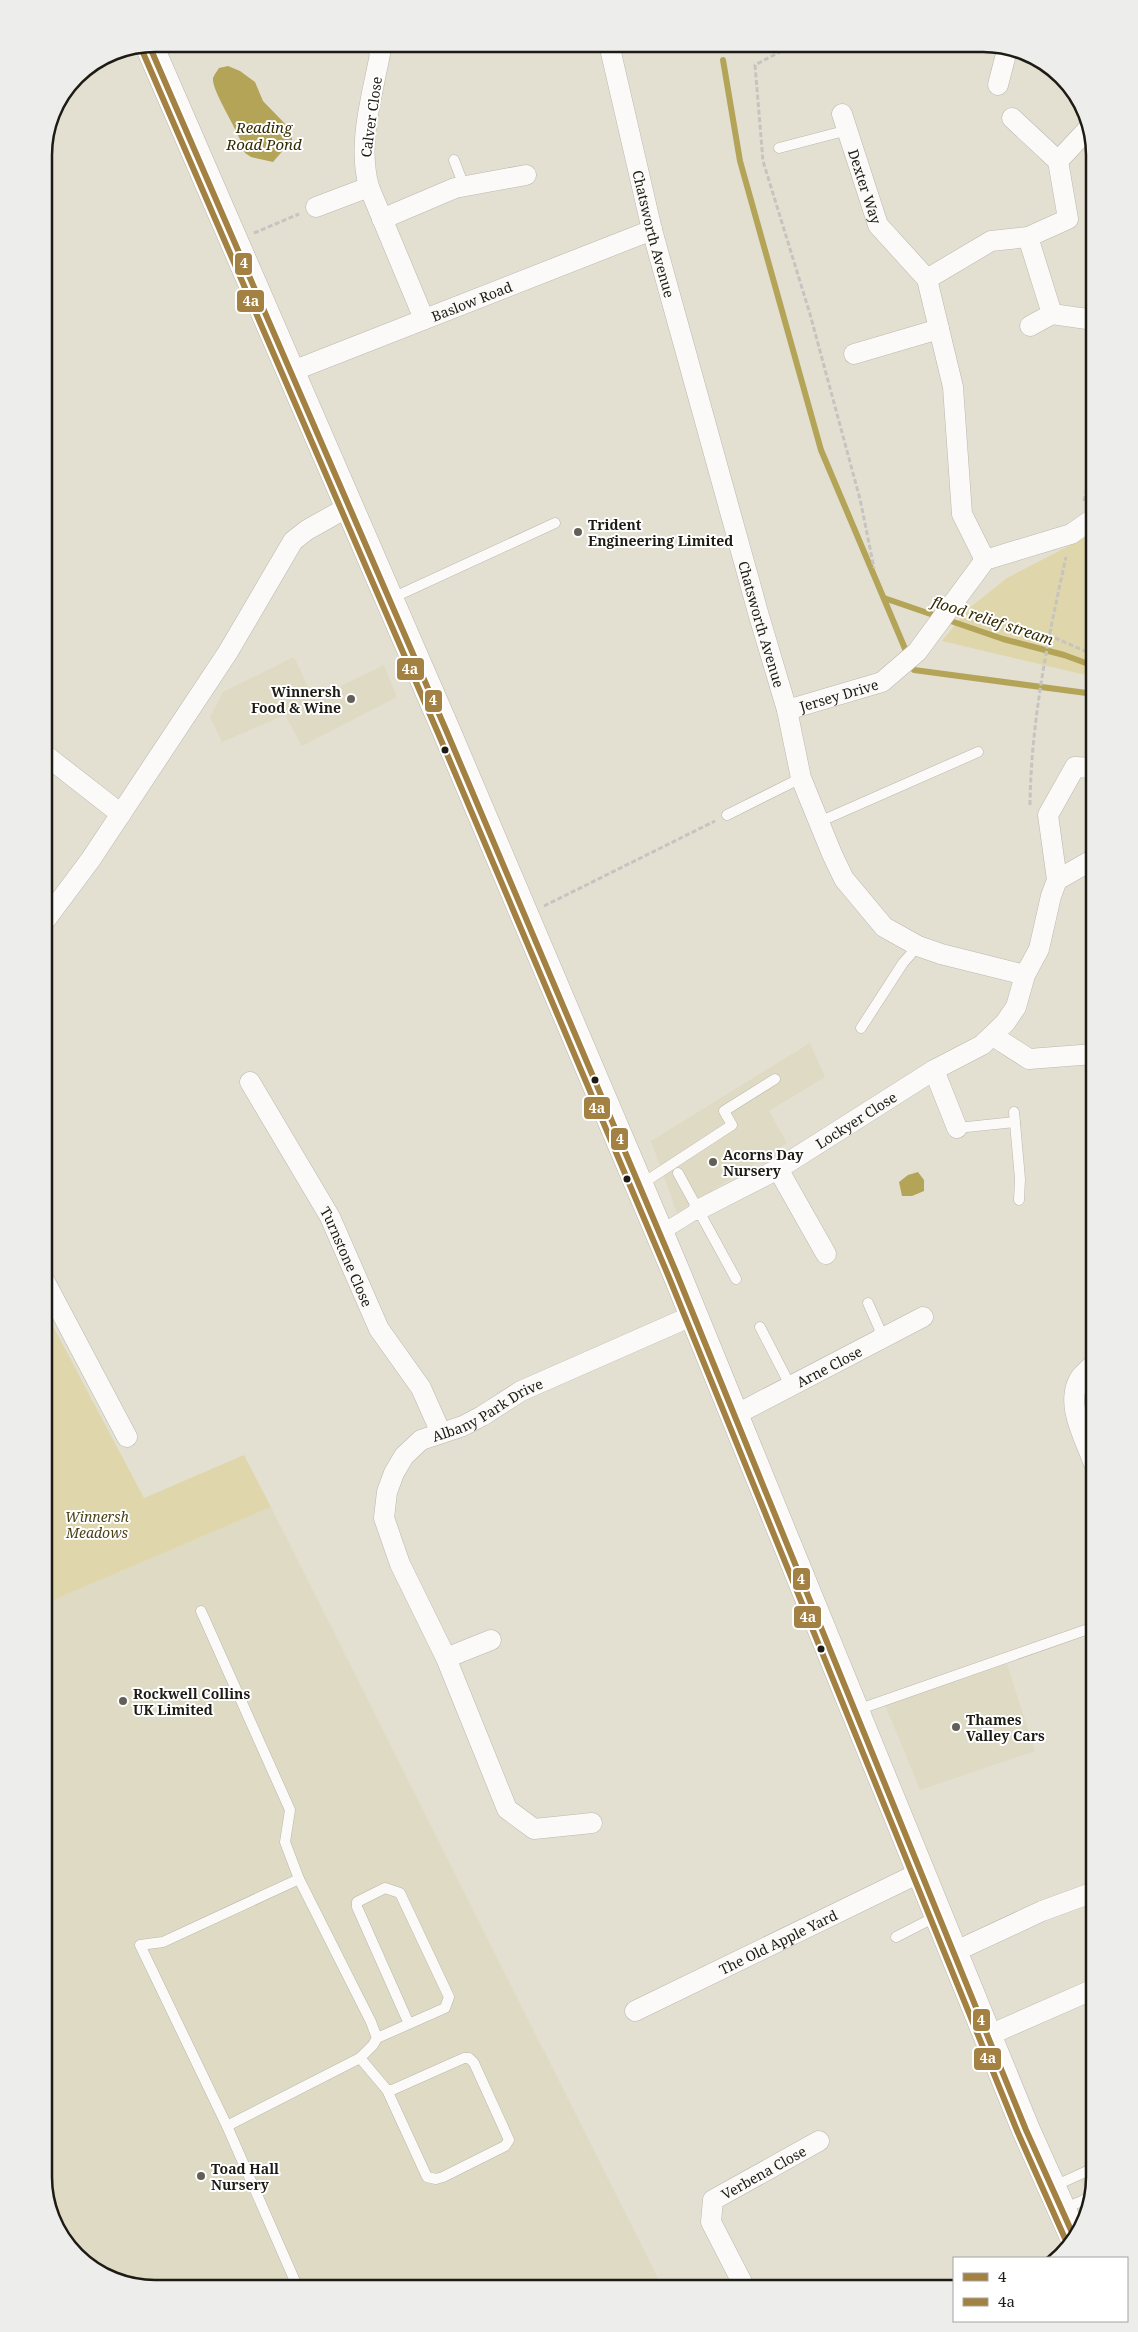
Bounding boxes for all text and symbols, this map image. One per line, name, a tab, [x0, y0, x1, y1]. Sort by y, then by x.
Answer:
street label: Calver Close	[356, 75, 386, 159]
water label: Reading Road Pond	[225, 117, 302, 154]
street label: Dexter Way	[844, 146, 886, 226]
street label: Chatsworth Avenue	[629, 168, 680, 300]
line badge: 4	[234, 252, 253, 276]
text: 4	[240, 253, 248, 272]
street label: Baslow Road	[428, 276, 515, 325]
line badge: 4a	[236, 289, 265, 313]
text: 4a	[243, 291, 259, 310]
place label: Trident Engineering Limited	[588, 515, 733, 550]
marker: Trident Engineering Limited	[572, 526, 584, 538]
street label: Chatsworth Avenue	[735, 559, 789, 690]
water label: flood relief stream	[927, 590, 1057, 649]
line badge: 4a	[396, 657, 425, 681]
text: 4a	[402, 659, 418, 678]
street label: Jersey Drive	[796, 674, 881, 716]
place label: Winnersh Food & Wine	[251, 682, 341, 717]
line badge: 4	[424, 689, 443, 713]
text: 4	[429, 690, 437, 709]
marker: Winnersh Food & Wine	[345, 693, 357, 705]
unlabelled marker	[440, 745, 450, 755]
unlabelled marker	[590, 1075, 600, 1085]
street label: Lockyer Close	[812, 1087, 900, 1152]
line badge: 4a	[583, 1096, 611, 1120]
text: 4a	[589, 1098, 605, 1117]
line badge: 4	[610, 1127, 629, 1151]
text: 4	[616, 1129, 624, 1148]
place label: Acorns Day Nursery	[723, 1145, 804, 1180]
marker: Acorns Day Nursery	[707, 1156, 719, 1168]
unlabelled marker	[622, 1174, 632, 1184]
street label: Turnstone Close	[316, 1203, 378, 1310]
street label: Arne Close	[793, 1341, 865, 1391]
street label: Albany Park Drive	[429, 1373, 546, 1445]
park label: Winnersh Meadows	[65, 1507, 130, 1542]
line badge: 4	[792, 1567, 811, 1591]
text: 4	[797, 1569, 805, 1588]
line badge: 4a	[793, 1605, 822, 1629]
text: 4a	[800, 1607, 816, 1626]
unlabelled marker	[816, 1644, 826, 1654]
place label: Rockwell Collins UK Limited	[133, 1684, 250, 1719]
marker: Rockwell Collins UK Limited	[117, 1695, 129, 1707]
place label: Thames Valley Cars	[966, 1710, 1045, 1745]
marker: Thames Valley Cars	[950, 1721, 962, 1733]
street label: The Old Apple Yard	[716, 1905, 841, 1978]
line badge: 4	[972, 2008, 991, 2032]
text: 4	[977, 2010, 985, 2029]
line badge: 4a	[973, 2047, 1002, 2071]
text: 4a	[980, 2048, 996, 2067]
street label: Verbena Close	[718, 2141, 809, 2203]
place label: Toad Hall Nursery	[211, 2159, 279, 2194]
marker: Toad Hall Nursery	[195, 2170, 207, 2182]
legend	[953, 2257, 1128, 2322]
text: 4	[998, 2266, 1007, 2286]
text: 4a	[998, 2291, 1015, 2311]

